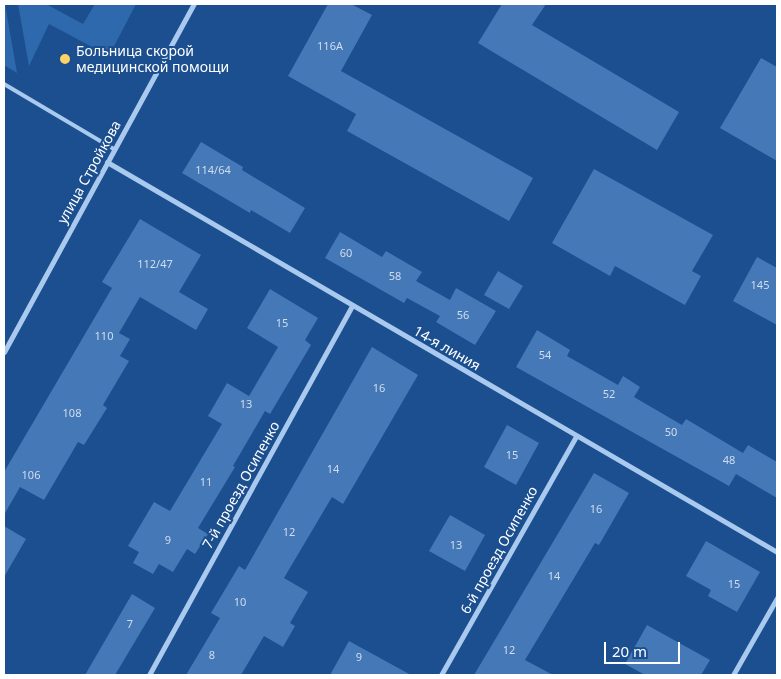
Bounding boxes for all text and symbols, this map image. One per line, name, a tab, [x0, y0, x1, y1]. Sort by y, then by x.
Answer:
house number: 116А	[317, 39, 343, 53]
place label: Больница скорой медицинской помощи	[76, 43, 229, 75]
marker: Больница скорой медицинской помощи	[58, 52, 72, 66]
street label: улица Стройкова	[54, 117, 124, 227]
house number: 114/64	[195, 163, 231, 177]
house number: 60	[340, 246, 352, 260]
house number: 112/47	[137, 257, 173, 271]
house number: 58	[389, 269, 401, 283]
house number: 145	[751, 278, 769, 292]
house number: 56	[457, 308, 469, 322]
house number: 15	[276, 316, 288, 330]
street label: 14-я линия	[411, 322, 483, 374]
house number: 110	[95, 329, 113, 343]
house number: 54	[539, 348, 551, 362]
house number: 16	[373, 381, 385, 395]
house number: 52	[603, 387, 615, 401]
house number: 13	[240, 397, 252, 411]
house number: 108	[63, 406, 81, 420]
street label: 7-й проезд Осипенко	[199, 418, 283, 552]
house number: 50	[665, 425, 677, 439]
house number: 15	[506, 448, 518, 462]
house number: 48	[723, 453, 735, 467]
house number: 14	[327, 462, 339, 476]
house number: 106	[22, 468, 40, 482]
house number: 11	[200, 475, 212, 489]
street label: 6-й проезд Осипенко	[457, 483, 541, 617]
house number: 16	[590, 502, 602, 516]
house number: 12	[283, 525, 295, 539]
house number: 9	[165, 533, 171, 547]
house number: 13	[450, 538, 462, 552]
house number: 14	[548, 569, 560, 583]
house number: 15	[728, 577, 740, 591]
house number: 10	[234, 595, 246, 609]
house number: 7	[127, 617, 133, 631]
scale bar	[606, 632, 682, 664]
text: 20 m	[612, 641, 647, 661]
house number: 12	[503, 643, 515, 657]
house number: 8	[209, 648, 215, 662]
house number: 9	[356, 650, 362, 664]

